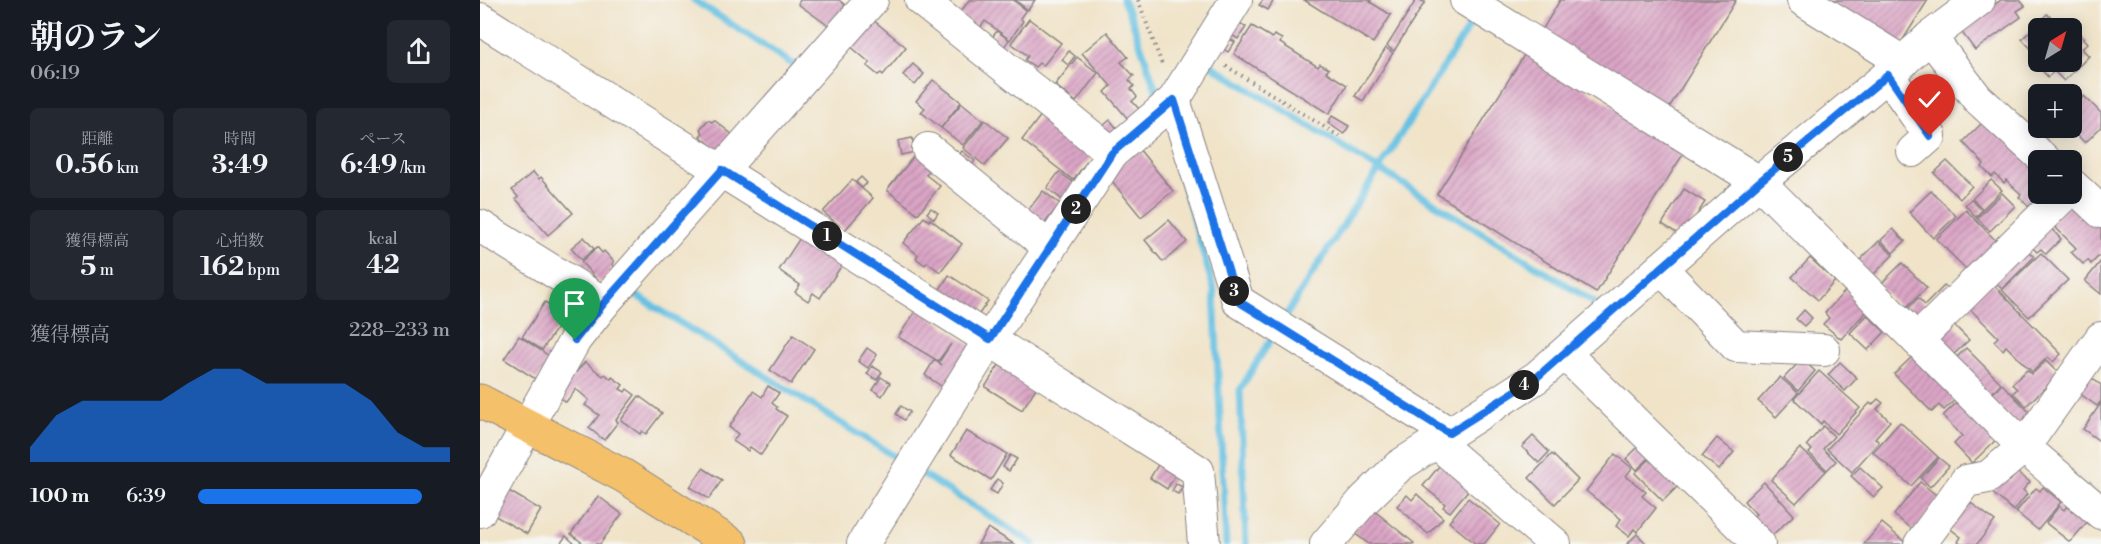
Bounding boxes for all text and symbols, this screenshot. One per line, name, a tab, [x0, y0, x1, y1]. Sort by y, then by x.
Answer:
text: 朝のラン	[30, 18, 162, 59]
north arrow	[2028, 18, 2082, 72]
map controls	[2028, 18, 2082, 204]
button: share	[387, 20, 450, 83]
text: 06:19	[30, 61, 80, 86]
pin	[1904, 74, 1955, 136]
icon: check	[1913, 83, 1946, 116]
button: +	[2028, 84, 2082, 138]
text: 距離	[81, 129, 113, 149]
text: 時間	[224, 129, 256, 149]
text: ペース	[359, 129, 407, 149]
pin: 5	[1773, 142, 1803, 172]
text: 5	[1783, 147, 1793, 167]
text: 0.56	[55, 149, 113, 181]
text: 3:49	[212, 149, 268, 181]
text: 6:49	[340, 149, 397, 181]
button: −	[2028, 150, 2082, 204]
text: km	[113, 158, 139, 178]
text: /km	[397, 158, 426, 178]
pin: 2	[1061, 194, 1091, 224]
text: 2	[1071, 199, 1081, 219]
pin: 1	[812, 221, 842, 251]
text: 1	[823, 226, 831, 246]
text: kcal	[368, 229, 398, 249]
text: 獲得標高	[65, 231, 129, 251]
text: 心拍数	[216, 231, 264, 251]
text: 42	[366, 249, 400, 281]
text: 5	[80, 251, 96, 283]
text: 162	[200, 251, 244, 283]
text: m	[96, 260, 114, 280]
text: bpm	[244, 260, 280, 280]
pin: 3	[1219, 276, 1249, 306]
pin	[549, 278, 600, 340]
text: 3	[1229, 281, 1239, 301]
icon: arrive	[558, 287, 591, 320]
text: 228–233 m	[349, 318, 450, 343]
text: 獲得標高	[30, 323, 110, 348]
pin: 4	[1509, 370, 1539, 400]
text: 4	[1519, 375, 1529, 395]
text: 100 m	[30, 484, 89, 509]
text: 6:39	[126, 484, 166, 509]

